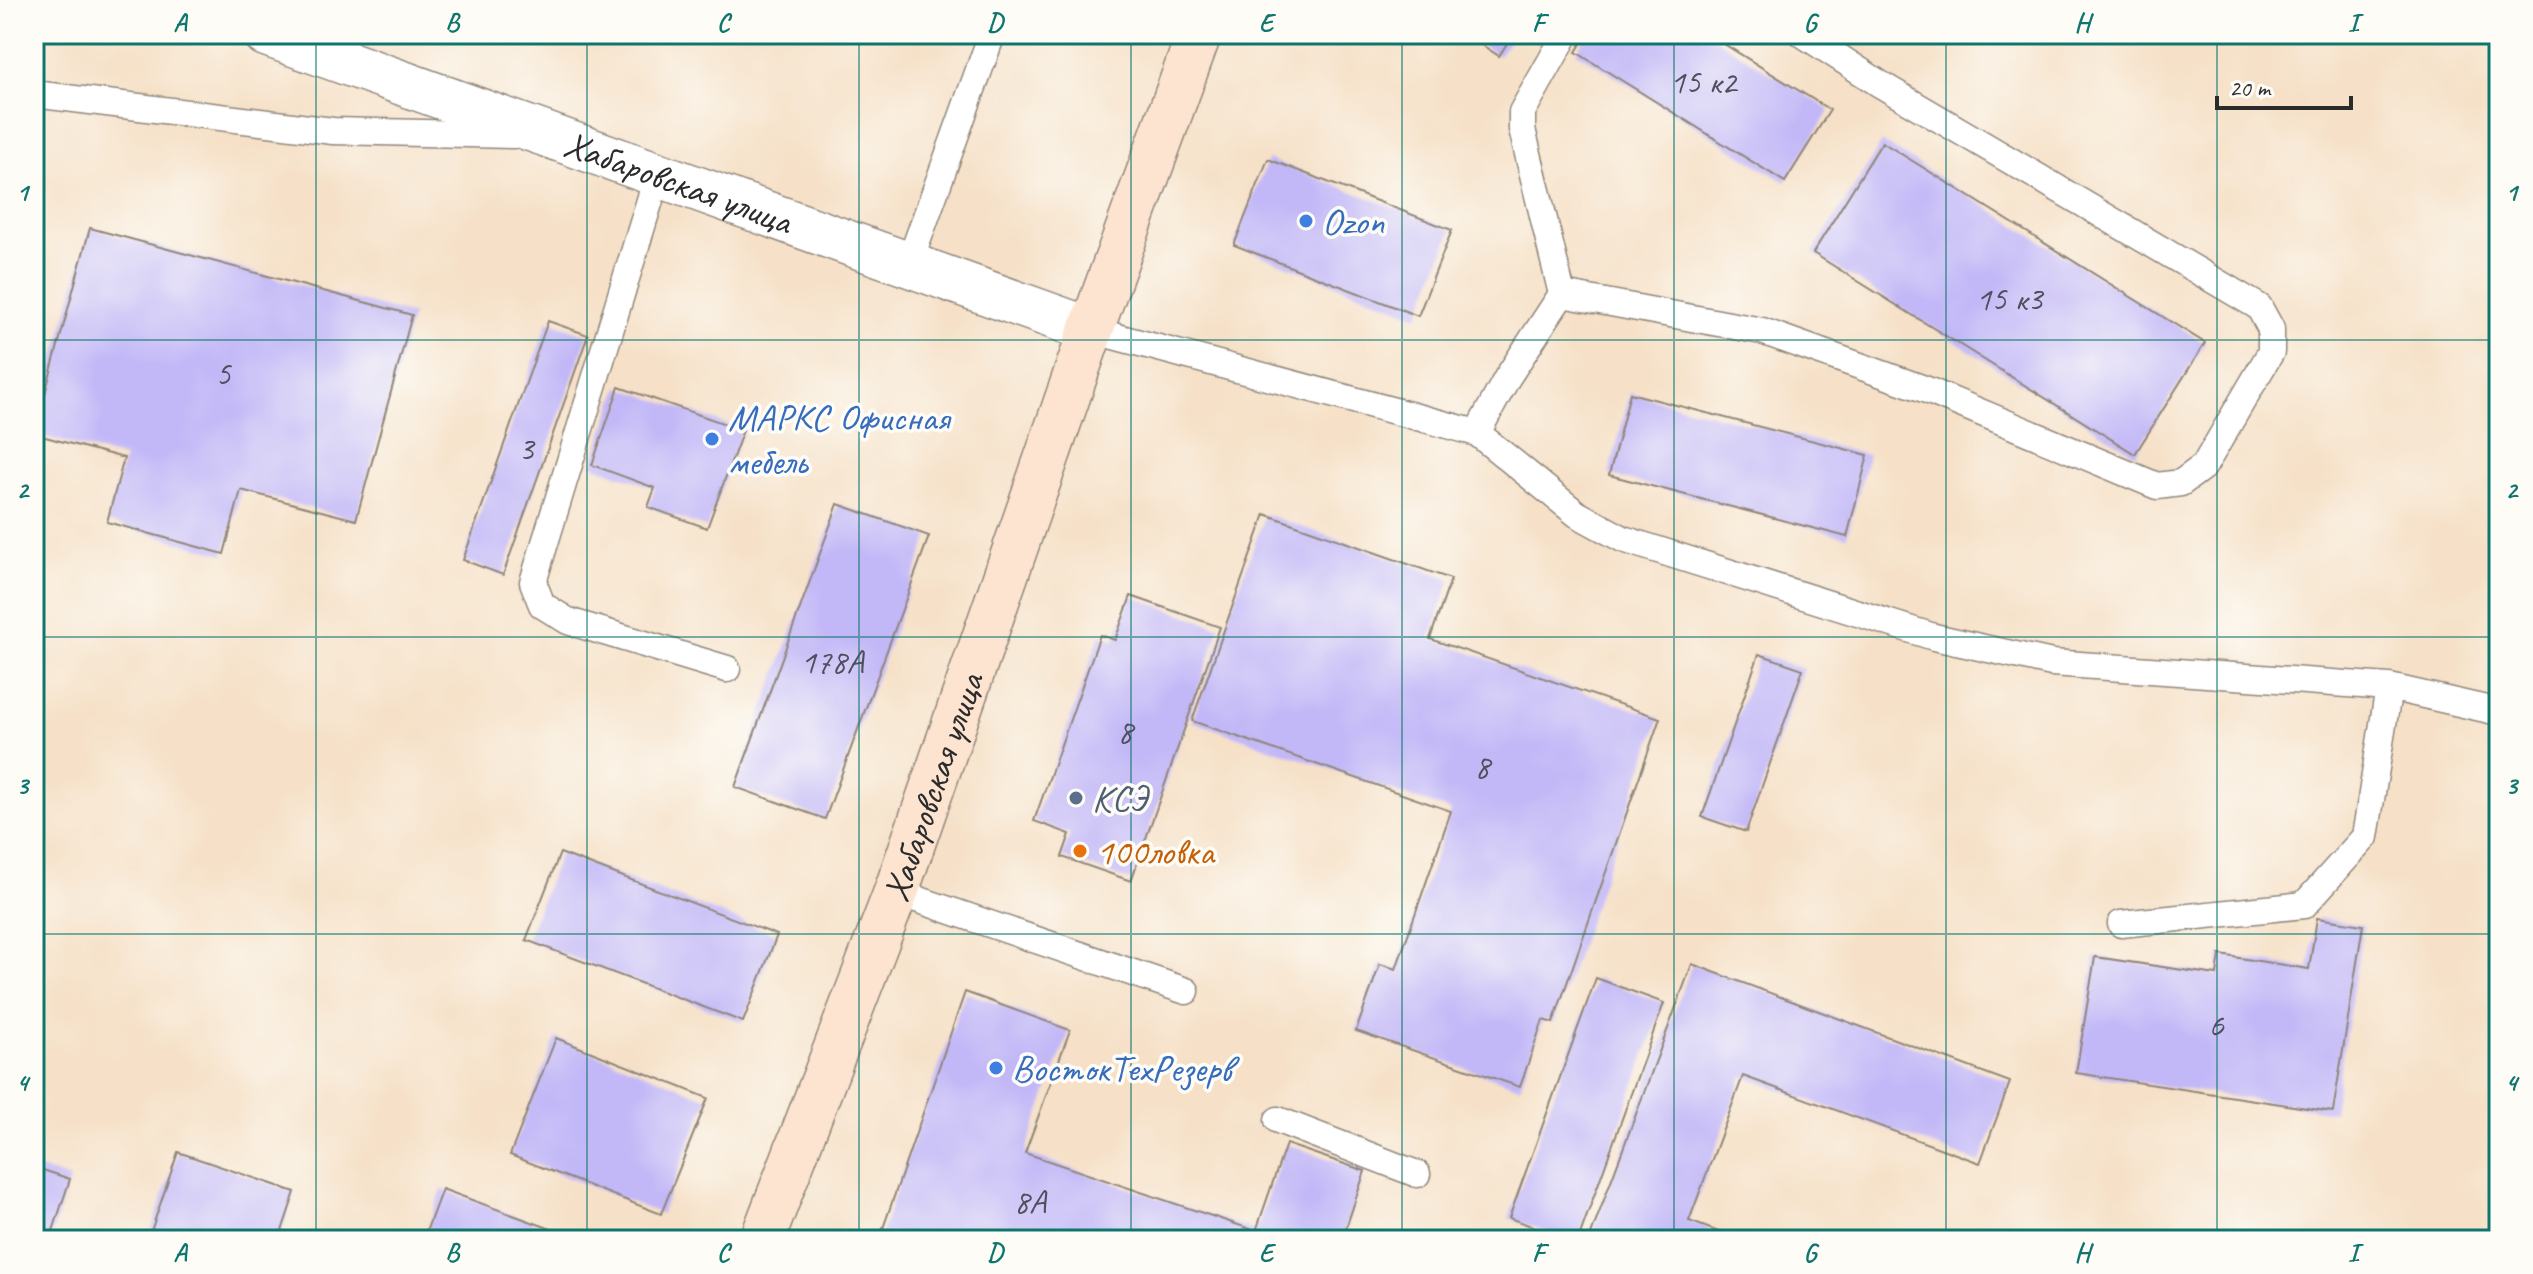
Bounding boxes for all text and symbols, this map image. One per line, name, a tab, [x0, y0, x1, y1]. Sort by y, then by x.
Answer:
text: A	[173, 6, 188, 39]
text: B	[445, 6, 461, 39]
text: C	[717, 6, 733, 39]
text: D	[987, 6, 1005, 39]
text: E	[1259, 6, 1277, 39]
text: F	[1532, 6, 1550, 39]
text: G	[1804, 6, 1820, 39]
text: H	[2075, 6, 2095, 39]
text: I	[2348, 6, 2365, 39]
house number: 15 к2	[1670, 60, 1739, 103]
scale bar	[2217, 60, 2351, 110]
text: 20 m	[2229, 73, 2272, 103]
street label: Хабаровская улица	[558, 120, 801, 245]
text: 1	[16, 176, 31, 209]
text: 1	[2505, 176, 2520, 209]
place label: Ozon	[1322, 198, 1385, 245]
marker: Ozon	[1297, 212, 1315, 230]
house number: 15 к3	[1976, 277, 2045, 320]
house number: 5	[215, 352, 232, 395]
place label: МАРКС Офисная мебель	[728, 394, 952, 485]
house number: 3	[518, 427, 536, 470]
marker: МАРКС Офисная мебель	[703, 430, 721, 448]
text: 2	[16, 473, 30, 506]
text: 2	[2505, 473, 2519, 506]
house number: 178А	[801, 640, 865, 683]
street label: Хабаровская улица	[871, 664, 995, 907]
house number: 8	[1117, 710, 1136, 753]
house number: 8	[1474, 745, 1493, 788]
text: 3	[16, 769, 30, 802]
text: 3	[2505, 769, 2519, 802]
place label: КСЭ	[1092, 775, 1151, 822]
marker: КСЭ	[1067, 789, 1085, 807]
place label: 100ловка	[1096, 828, 1217, 875]
marker: 100ловка	[1071, 842, 1089, 860]
house number: 6	[2208, 1003, 2225, 1046]
place label: ВостокТехРезерв	[1012, 1045, 1240, 1092]
marker: ВостокТехРезерв	[987, 1059, 1005, 1077]
text: 4	[16, 1066, 31, 1099]
text: 4	[2505, 1066, 2520, 1099]
house number: 8А	[1014, 1180, 1048, 1223]
text: A	[173, 1236, 188, 1269]
text: B	[445, 1236, 461, 1269]
text: C	[717, 1236, 733, 1269]
text: D	[987, 1236, 1005, 1269]
text: E	[1259, 1236, 1277, 1269]
text: F	[1532, 1236, 1550, 1269]
text: G	[1804, 1236, 1820, 1269]
text: H	[2075, 1236, 2095, 1269]
text: I	[2348, 1236, 2365, 1269]

